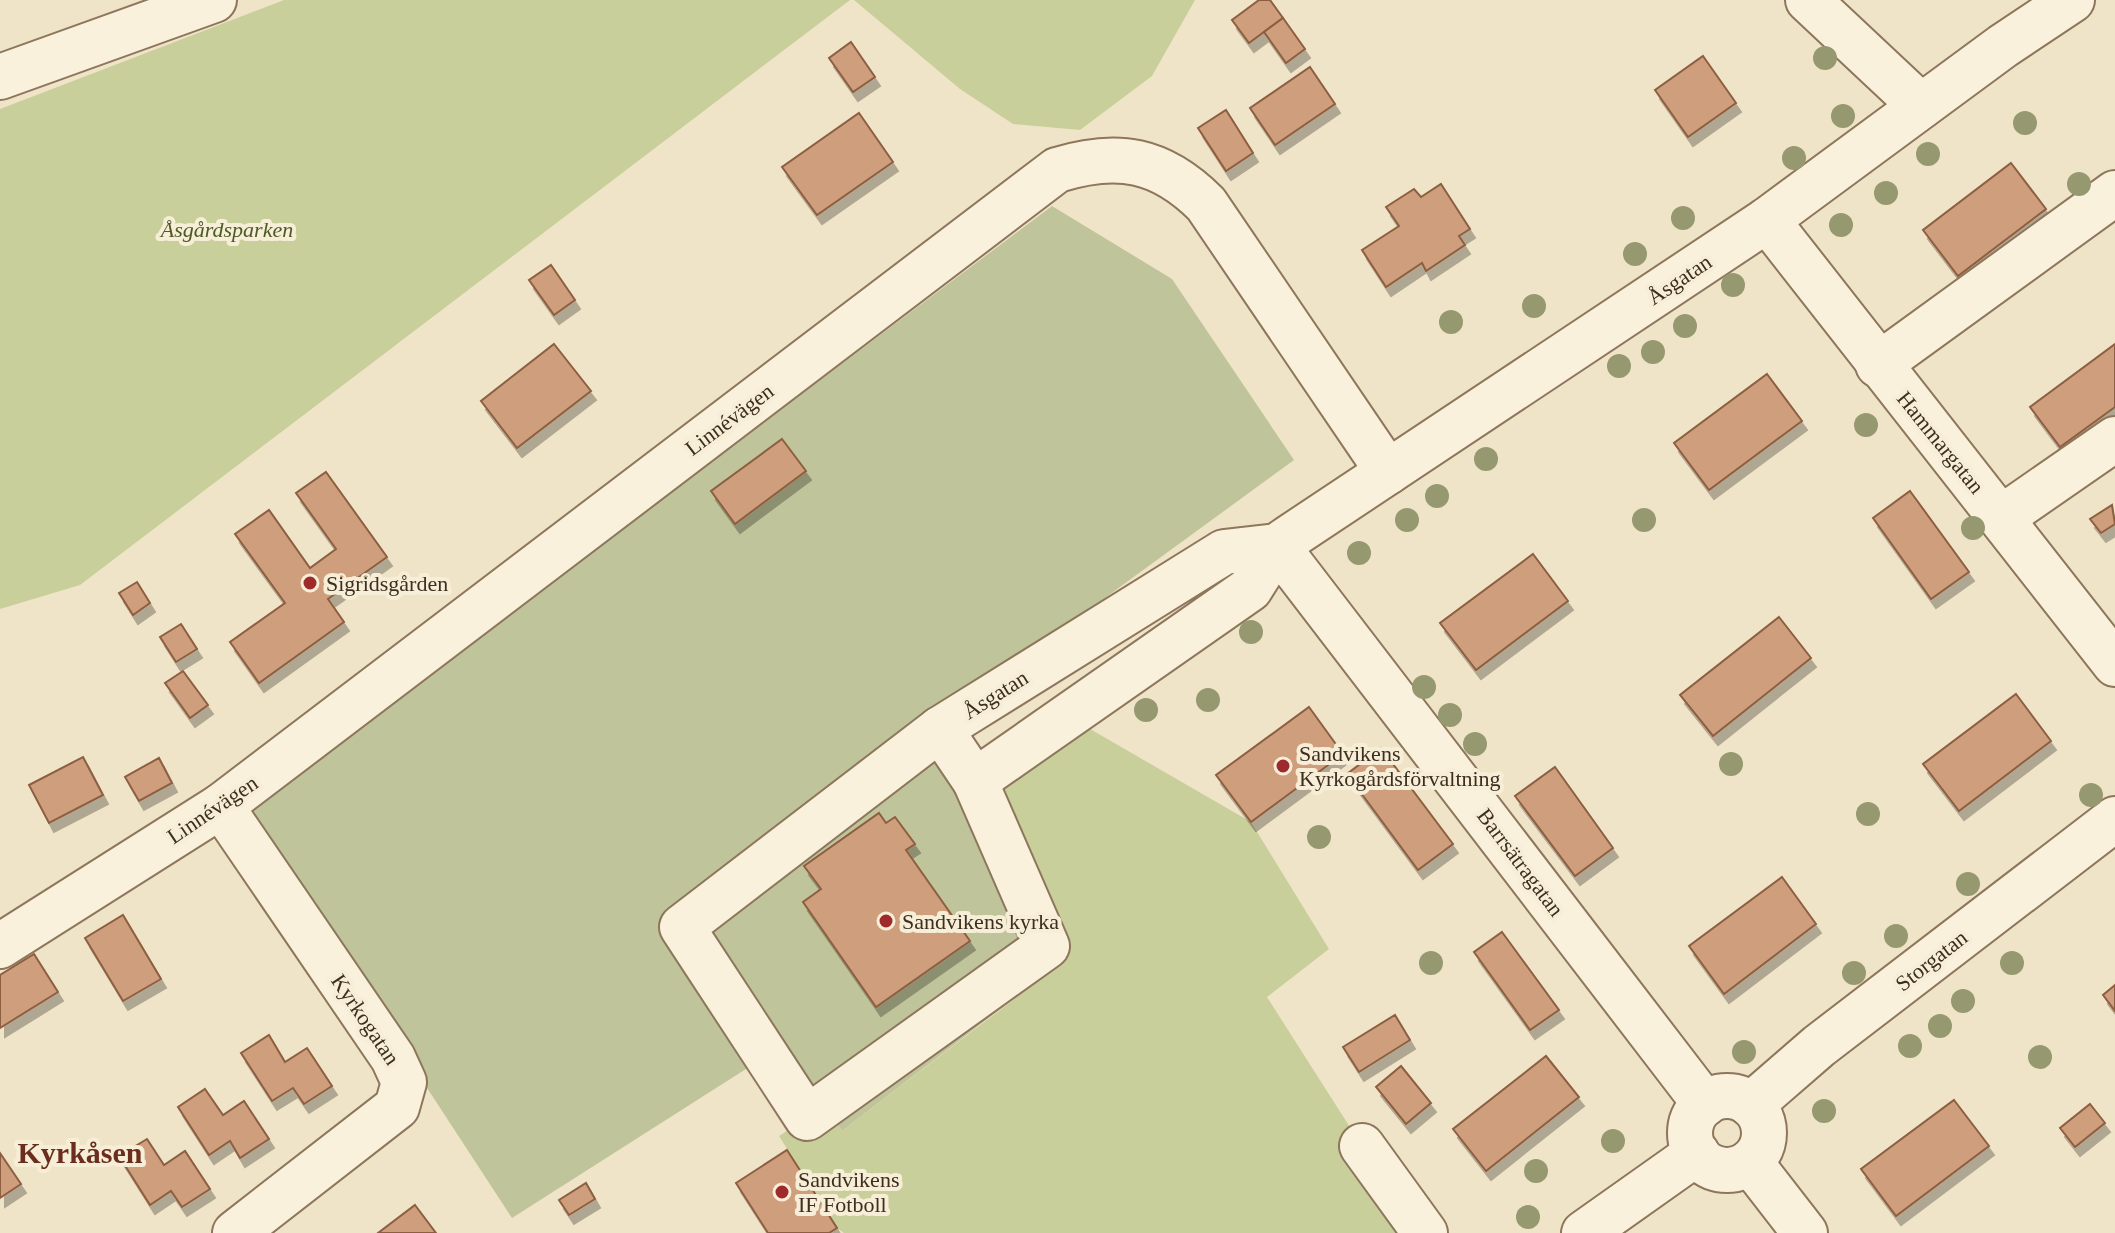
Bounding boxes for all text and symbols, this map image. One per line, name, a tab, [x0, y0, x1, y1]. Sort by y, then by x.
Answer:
park label: Åsgårdsparken	[159, 217, 293, 242]
street label: Åsgatan	[1642, 249, 1716, 310]
street label: Linnévägen	[680, 378, 778, 461]
street label: Hammargatan	[1892, 386, 1989, 498]
place label: Sigridsgården	[326, 571, 448, 596]
marker: Sigridsgården	[301, 574, 319, 592]
street label: Åsgatan	[958, 665, 1032, 724]
place label: Sandvikens Kyrkogårdsförvaltning	[1299, 741, 1501, 791]
marker: Sandvikens Kyrkogårdsförvaltning	[1274, 757, 1292, 775]
street label: Linnévägen	[162, 770, 262, 849]
street label: Barrsätragatan	[1472, 804, 1569, 921]
place label: Sandvikens kyrka	[902, 909, 1059, 934]
marker: Sandvikens kyrka	[877, 912, 895, 930]
street label: Storgatan	[1891, 925, 1972, 996]
street label: Kyrkogatan	[326, 969, 405, 1069]
district label: Kyrkåsen	[17, 1136, 143, 1169]
place label: Sandvikens IF Fotboll	[798, 1167, 899, 1217]
marker: Sandvikens IF Fotboll	[773, 1183, 791, 1201]

